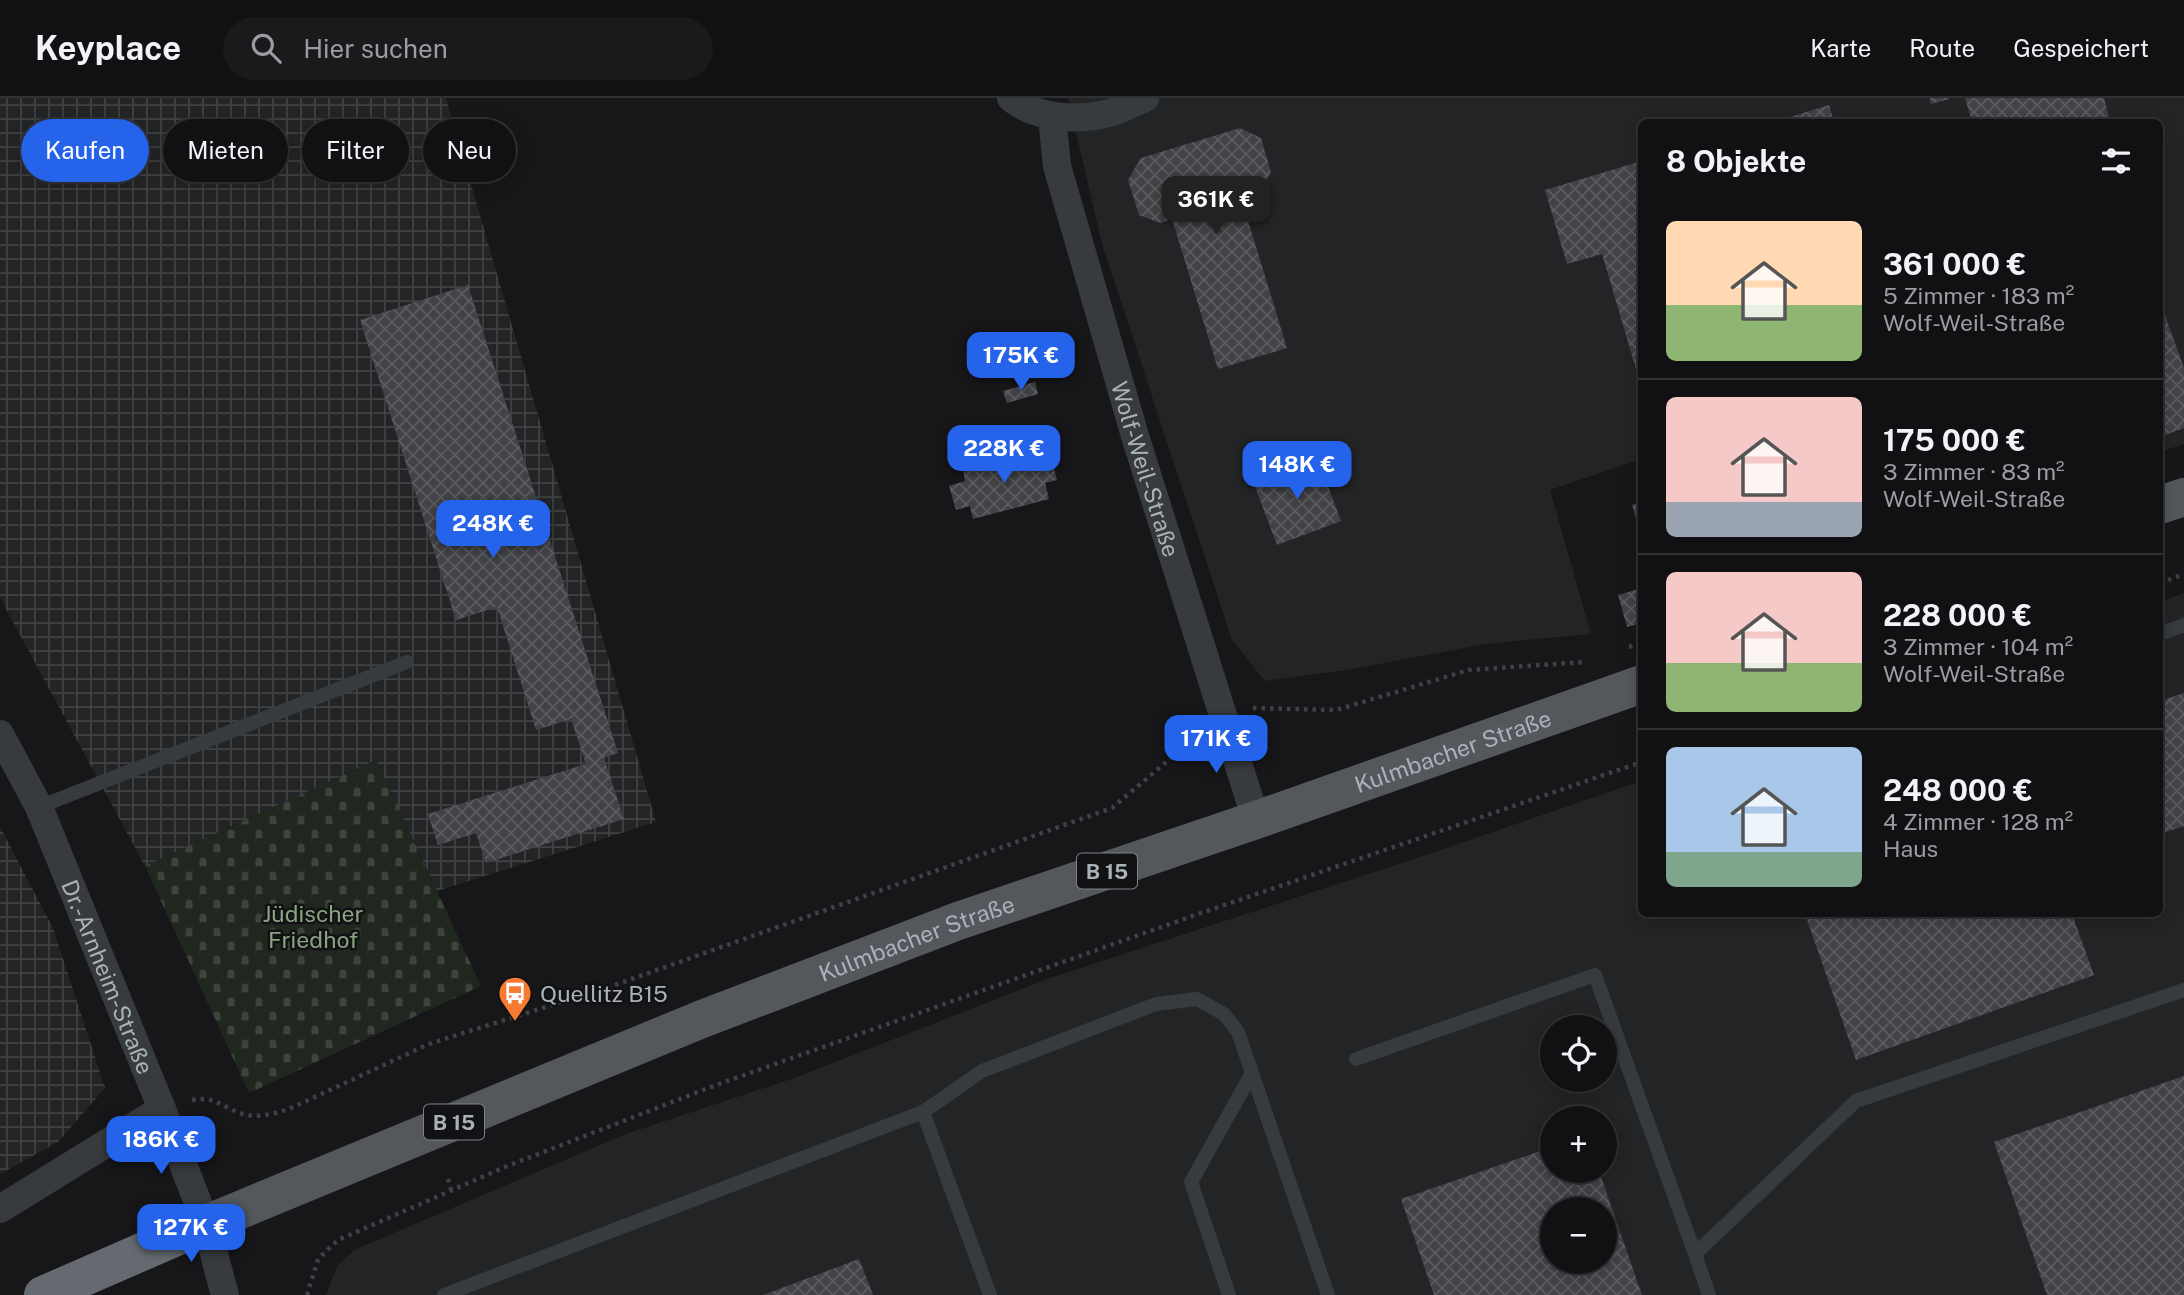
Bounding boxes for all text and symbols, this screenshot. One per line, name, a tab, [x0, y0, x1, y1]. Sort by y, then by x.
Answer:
search box	[223, 17, 713, 80]
text: Keyplace	[35, 29, 181, 67]
icon: search	[247, 29, 285, 67]
text: Hier suchen	[303, 33, 448, 64]
text: Karte	[1810, 34, 1871, 62]
text: Route	[1909, 34, 1975, 62]
text: Gespeichert	[2013, 34, 2149, 62]
chip: Kaufen	[21, 119, 149, 182]
chip: Mieten	[163, 119, 288, 182]
chip: Filter	[302, 119, 409, 182]
chip: Neu	[423, 119, 516, 182]
icon: filters	[2097, 142, 2135, 180]
text: 8 Objekte	[1666, 143, 1806, 179]
pin: 361K €	[1159, 176, 1273, 236]
text: 361K €	[1178, 185, 1254, 212]
text: 361 000 €	[1883, 246, 2026, 282]
icon: home	[1722, 249, 1806, 333]
text: 5 Zimmer · 183 m²	[1883, 282, 2074, 309]
text: Wolf-Weil-Straße	[1883, 309, 2065, 336]
pin: 175K €	[964, 332, 1078, 392]
text: 175K €	[983, 341, 1059, 368]
street label: Wolf-Weil-Straße	[1106, 378, 1186, 560]
text: 175 000 €	[1883, 422, 2026, 458]
icon: home	[1722, 425, 1806, 509]
pin: 228K €	[947, 426, 1061, 485]
text: 228K €	[963, 434, 1045, 461]
pin: 148K €	[1240, 442, 1354, 501]
text: 148K €	[1258, 450, 1336, 477]
text: 3 Zimmer · 83 m²	[1883, 458, 2064, 485]
text: Wolf-Weil-Straße	[1883, 485, 2065, 512]
pin: 248K €	[436, 500, 550, 560]
text: 248K €	[452, 509, 534, 536]
text: 228 000 €	[1883, 597, 2032, 633]
icon: home	[1722, 600, 1806, 684]
text: 3 Zimmer · 104 m²	[1883, 633, 2073, 660]
text: Wolf-Weil-Straße	[1883, 660, 2065, 687]
street label: Kulmbacher Straße	[1351, 704, 1555, 798]
pin: 171K €	[1159, 716, 1273, 775]
text: 171K €	[1181, 724, 1251, 751]
text: 248 000 €	[1883, 772, 2033, 808]
icon: home	[1722, 775, 1806, 859]
text: 4 Zimmer · 128 m²	[1883, 808, 2073, 835]
text: Haus	[1883, 835, 1938, 862]
road number: B 15	[1077, 854, 1137, 888]
street label: Dr.-Arnheim-Straße	[57, 876, 160, 1078]
street label: Kulmbacher Straße	[815, 889, 1018, 987]
park label: Jüdischer Friedhof	[262, 900, 364, 953]
bus stop icon: Quellitz B15	[496, 974, 534, 1023]
place label: Quellitz B15	[540, 980, 668, 1007]
map controls	[1540, 1015, 1617, 1274]
button: locate	[1540, 1015, 1617, 1092]
road number: B 15	[424, 1104, 484, 1140]
button: +	[1540, 1106, 1617, 1183]
pin: 186K €	[104, 1116, 218, 1176]
text: 186K €	[122, 1125, 200, 1152]
button: −	[1540, 1197, 1617, 1274]
pin: 127K €	[134, 1204, 248, 1264]
text: 127K €	[153, 1213, 229, 1240]

